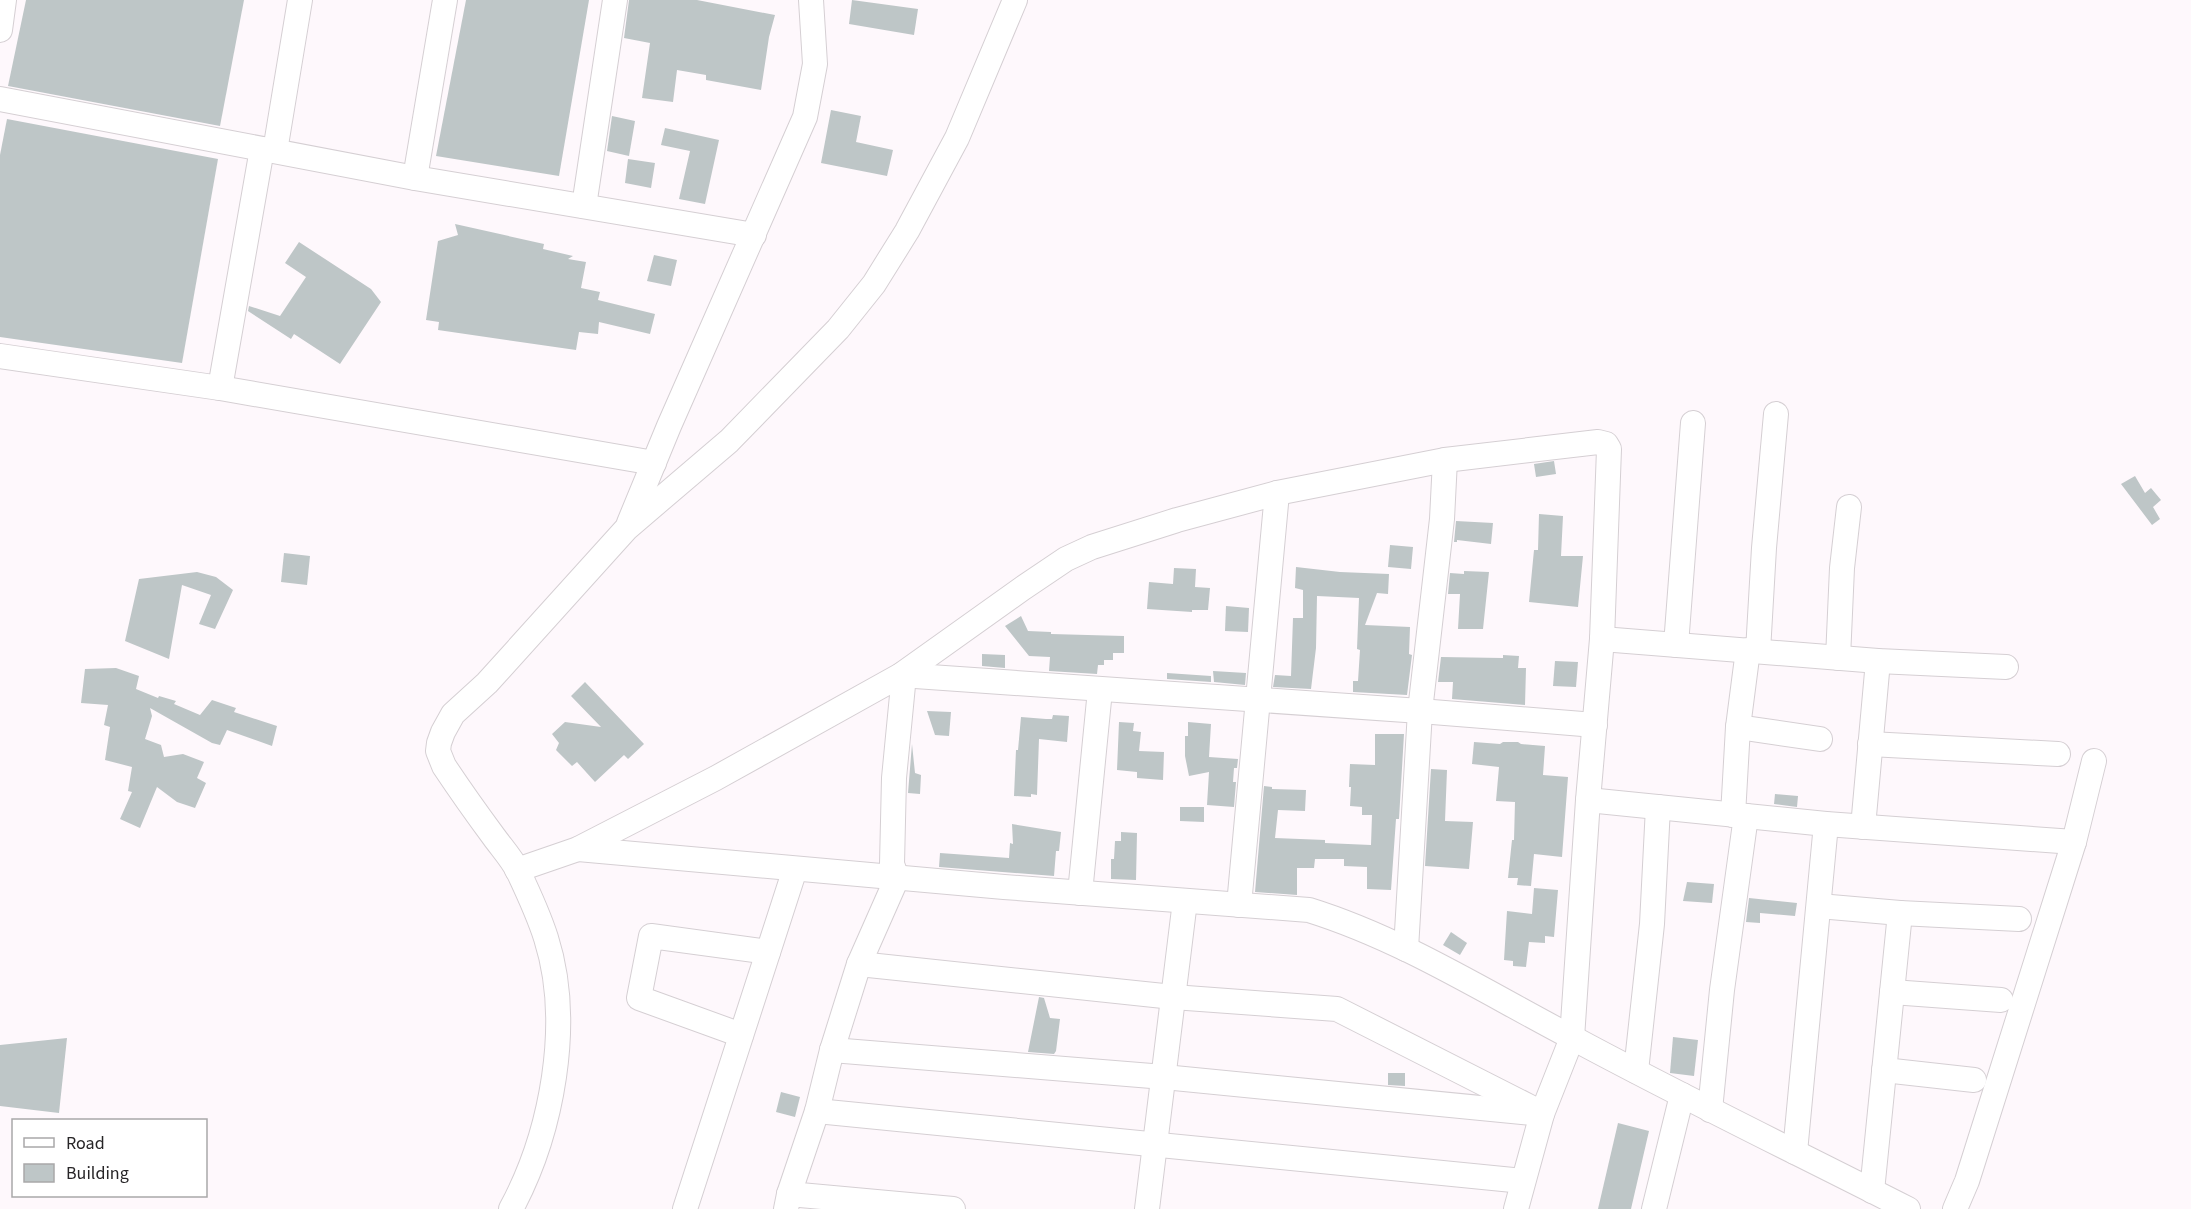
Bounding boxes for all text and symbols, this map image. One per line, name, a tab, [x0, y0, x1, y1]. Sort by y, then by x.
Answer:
legend	[12, 1119, 207, 1197]
text: Road	[66, 1131, 105, 1156]
text: Building	[66, 1161, 129, 1186]

